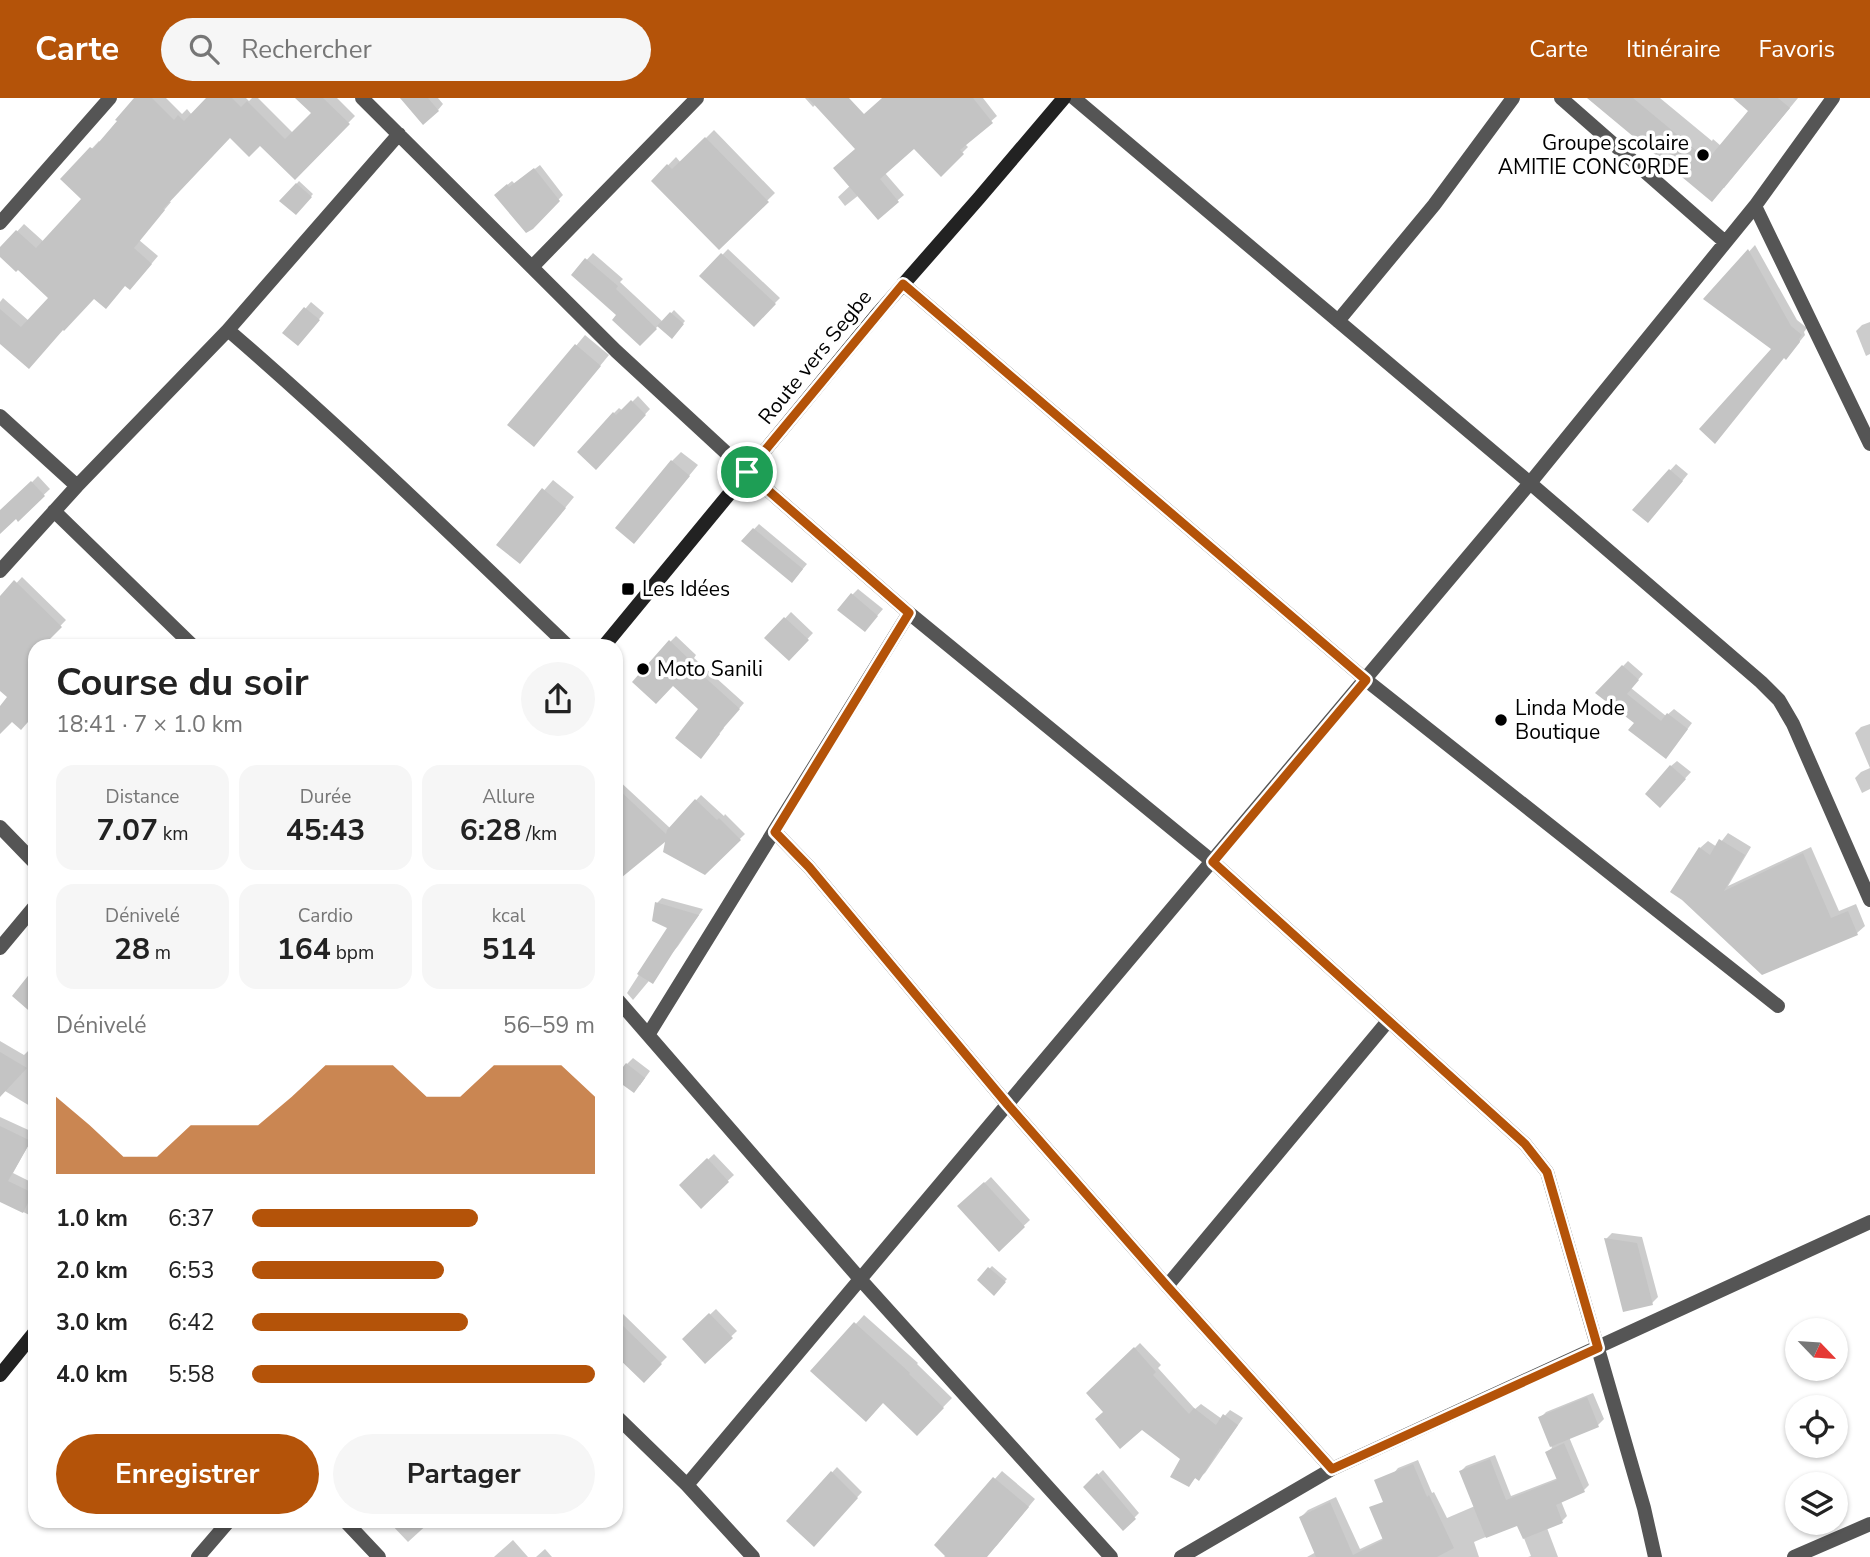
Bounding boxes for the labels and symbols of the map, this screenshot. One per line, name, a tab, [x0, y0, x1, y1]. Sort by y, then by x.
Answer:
place label: Groupe scolaire AMITIE CONCORDE	[1498, 129, 1689, 181]
marker: Groupe scolaire AMITIE CONCORDE	[1695, 147, 1711, 163]
street label: Route vers Segbe	[752, 284, 878, 430]
pin	[717, 442, 777, 502]
place label: Les Idées	[642, 575, 730, 603]
marker: Les Idées	[620, 581, 636, 597]
place label: Moto Sanili	[657, 655, 763, 683]
marker: Moto Sanili	[635, 661, 651, 677]
place label: Linda Mode Boutique	[1515, 694, 1625, 746]
marker: Linda Mode Boutique	[1493, 712, 1509, 728]
north arrow	[1785, 1318, 1848, 1381]

